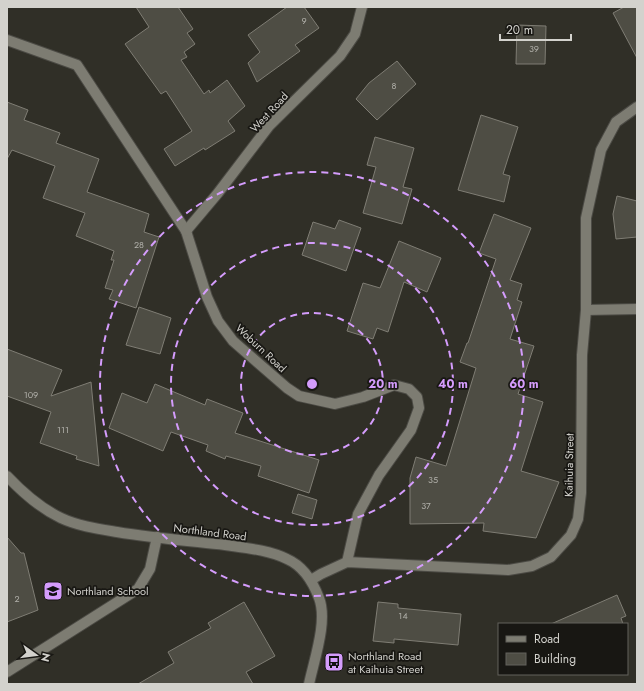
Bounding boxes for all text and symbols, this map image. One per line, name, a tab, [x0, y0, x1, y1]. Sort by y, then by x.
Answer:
house number: 9	[301, 14, 307, 27]
scale bar	[500, 16, 571, 42]
text: 20 m	[506, 21, 533, 39]
house number: 39	[529, 42, 539, 55]
house number: 8	[392, 79, 397, 92]
street label: West Road	[246, 88, 292, 136]
house number: 28	[134, 238, 144, 251]
street label: Woburn Road	[232, 320, 290, 376]
text: 20 m	[368, 375, 398, 393]
text: 40 m	[438, 375, 468, 393]
text: 60 m	[509, 375, 539, 393]
centre of rings	[305, 377, 319, 391]
house number: 109	[24, 388, 38, 401]
house number: 111	[57, 423, 69, 436]
street label: Kaihuia Street	[560, 433, 578, 497]
house number: 35	[428, 473, 438, 486]
house number: 37	[421, 499, 431, 512]
street label: Northland Road	[172, 520, 248, 544]
school or university icon: Northland School	[42, 580, 64, 602]
place label: Northland School	[67, 583, 149, 599]
house number: 2	[14, 592, 20, 605]
house number: 14	[398, 609, 408, 622]
legend	[498, 623, 628, 675]
text: Road	[534, 630, 560, 648]
north arrow	[16, 635, 56, 675]
place label: Northland Road at Kaihuia Street	[348, 648, 423, 677]
text: Building	[534, 650, 576, 668]
text: N	[37, 651, 55, 664]
bus stop icon: Northland Road at Kaihuia Street	[323, 651, 345, 673]

